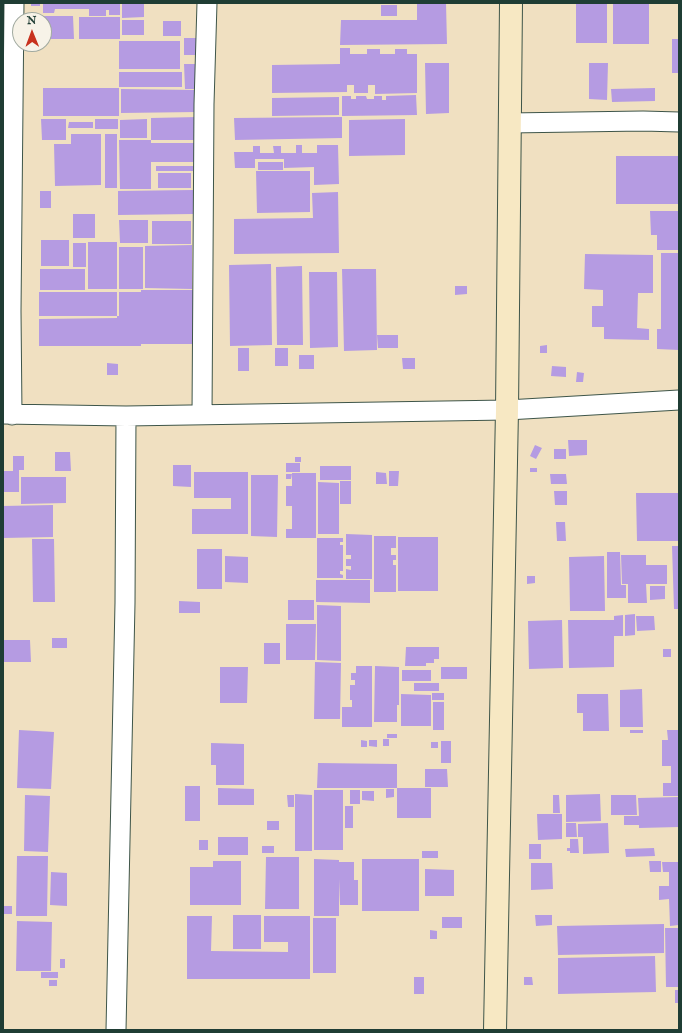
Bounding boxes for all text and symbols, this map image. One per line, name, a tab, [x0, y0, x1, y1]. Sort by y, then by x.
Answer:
north arrow	[12, 12, 52, 52]
text: N	[27, 14, 37, 28]

